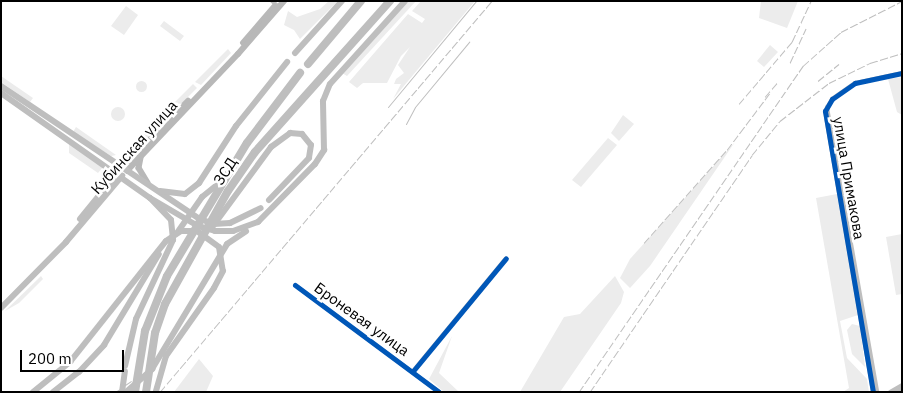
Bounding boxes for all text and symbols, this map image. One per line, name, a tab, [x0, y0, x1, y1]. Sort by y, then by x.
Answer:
street label: Кубинская улица	[87, 96, 181, 198]
street label: улица Примакова	[829, 115, 869, 241]
street label: ЗСД	[210, 154, 240, 188]
street label: Броневая улица	[311, 278, 413, 360]
scale bar	[22, 340, 126, 372]
text: 200 m	[28, 349, 72, 368]

